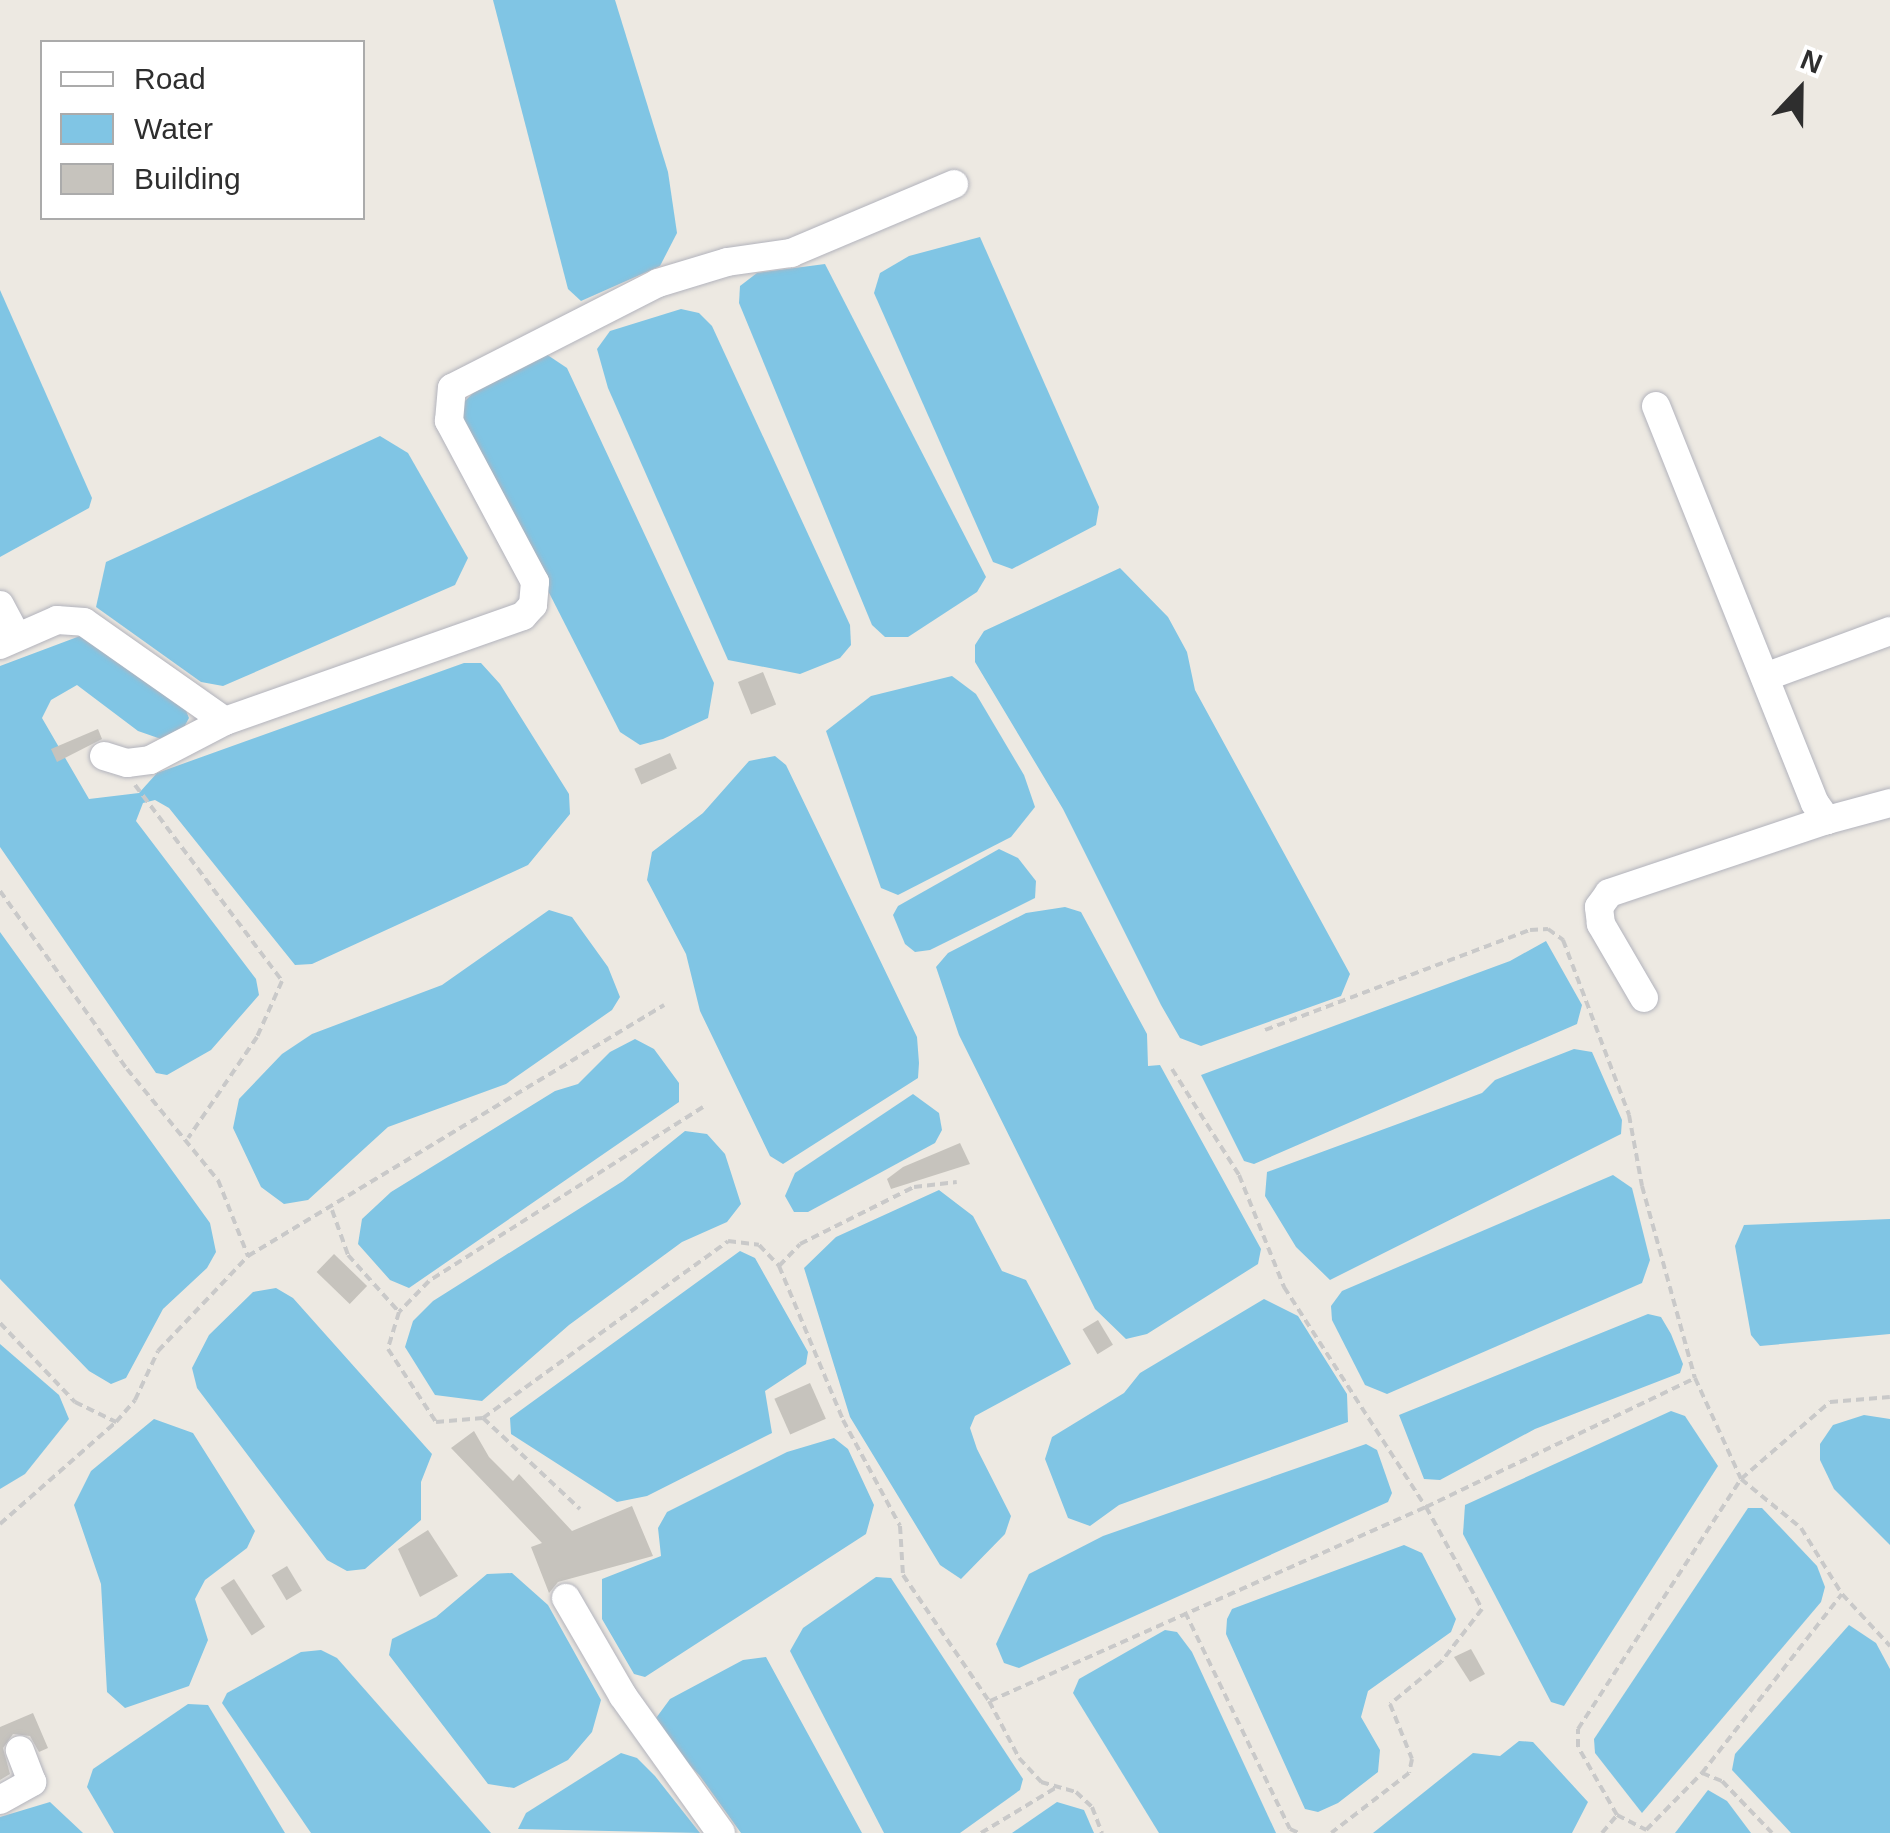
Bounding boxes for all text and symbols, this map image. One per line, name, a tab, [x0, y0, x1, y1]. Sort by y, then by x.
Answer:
legend	[40, 40, 365, 220]
north arrow	[1750, 40, 1850, 140]
text: N	[1796, 44, 1827, 80]
text: Road	[134, 62, 206, 95]
text: Water	[134, 112, 213, 145]
text: Building	[134, 162, 241, 195]

